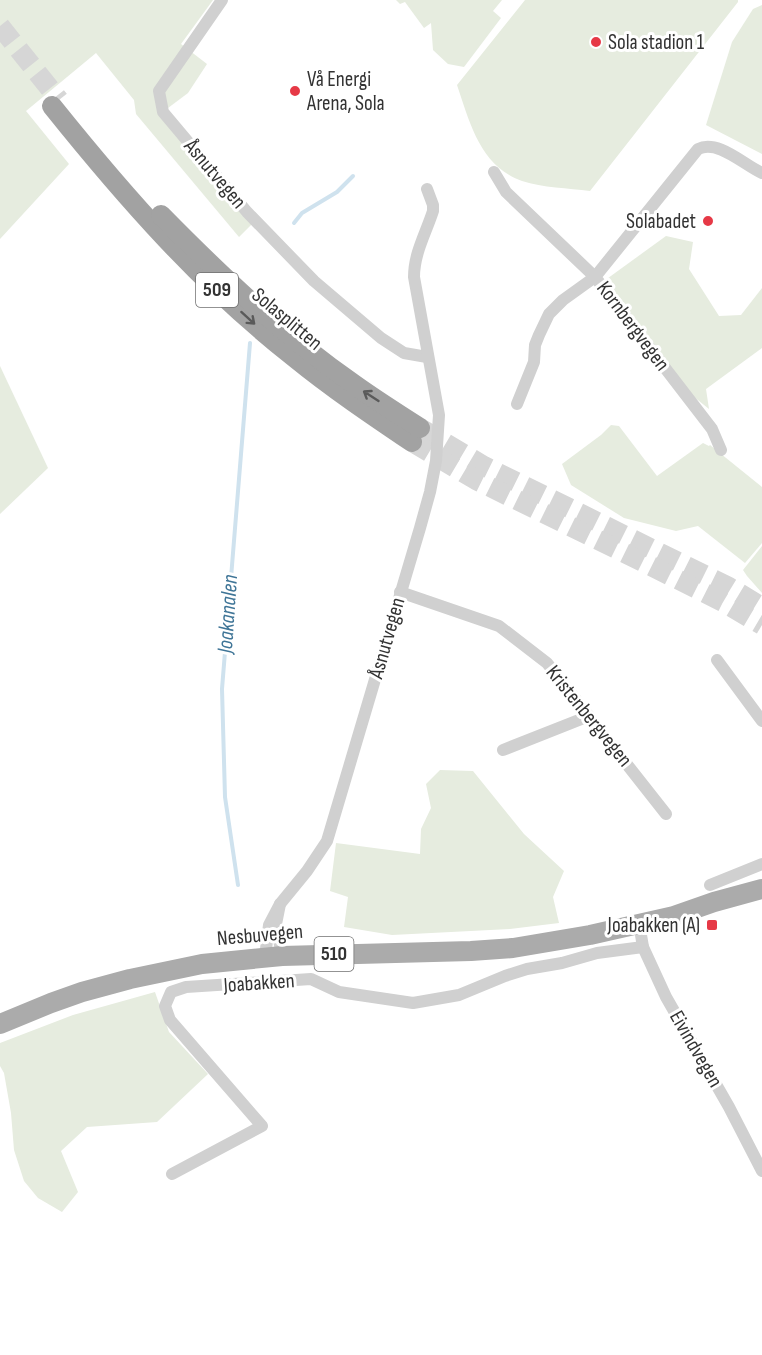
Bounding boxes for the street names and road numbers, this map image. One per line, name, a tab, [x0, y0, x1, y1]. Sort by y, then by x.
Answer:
street label: Åsnutvegen	[178, 133, 251, 214]
road number: 509	[196, 273, 238, 307]
street label: Kornbergvegen	[591, 276, 675, 376]
street label: Solasplitten	[247, 282, 327, 356]
street label: Åsnutvegen	[363, 595, 410, 682]
street label: Kristenbergvegen	[540, 660, 638, 772]
street label: Nesbuvegen	[216, 919, 304, 951]
road number: 510	[314, 937, 354, 971]
street label: Joabakken	[222, 968, 295, 998]
street label: Eivindvegen	[664, 1006, 728, 1092]

